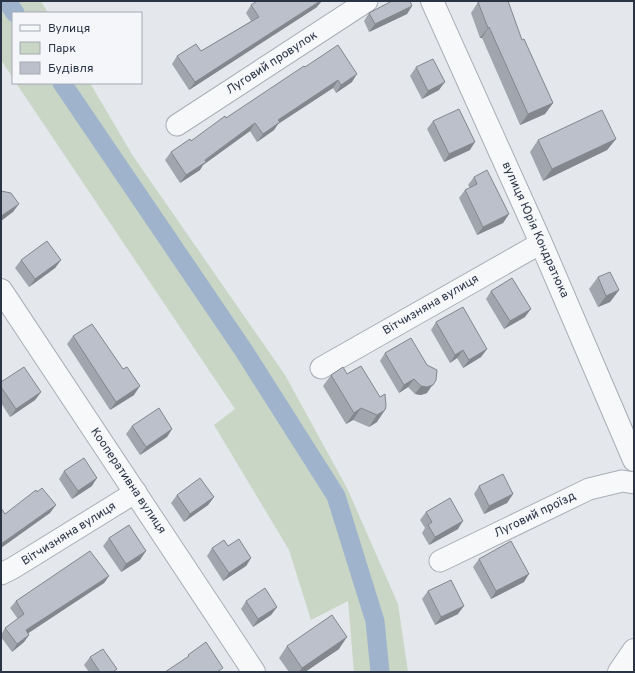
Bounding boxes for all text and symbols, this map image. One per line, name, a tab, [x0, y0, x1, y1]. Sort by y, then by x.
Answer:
legend	[12, 12, 142, 84]
text: Вулиця	[48, 21, 90, 37]
street label: Луговий провулок	[223, 27, 321, 99]
text: Парк	[48, 41, 76, 57]
text: Будівля	[48, 61, 94, 77]
street label: вулиця Юрія Кондратюка	[498, 159, 572, 301]
street label: Вітчизняна вулиця	[380, 271, 482, 339]
street label: Кооперативна вулиця	[86, 425, 170, 537]
street label: Луговий проїзд	[491, 488, 579, 542]
street label: Вітчизняна вулиця	[19, 498, 119, 570]

